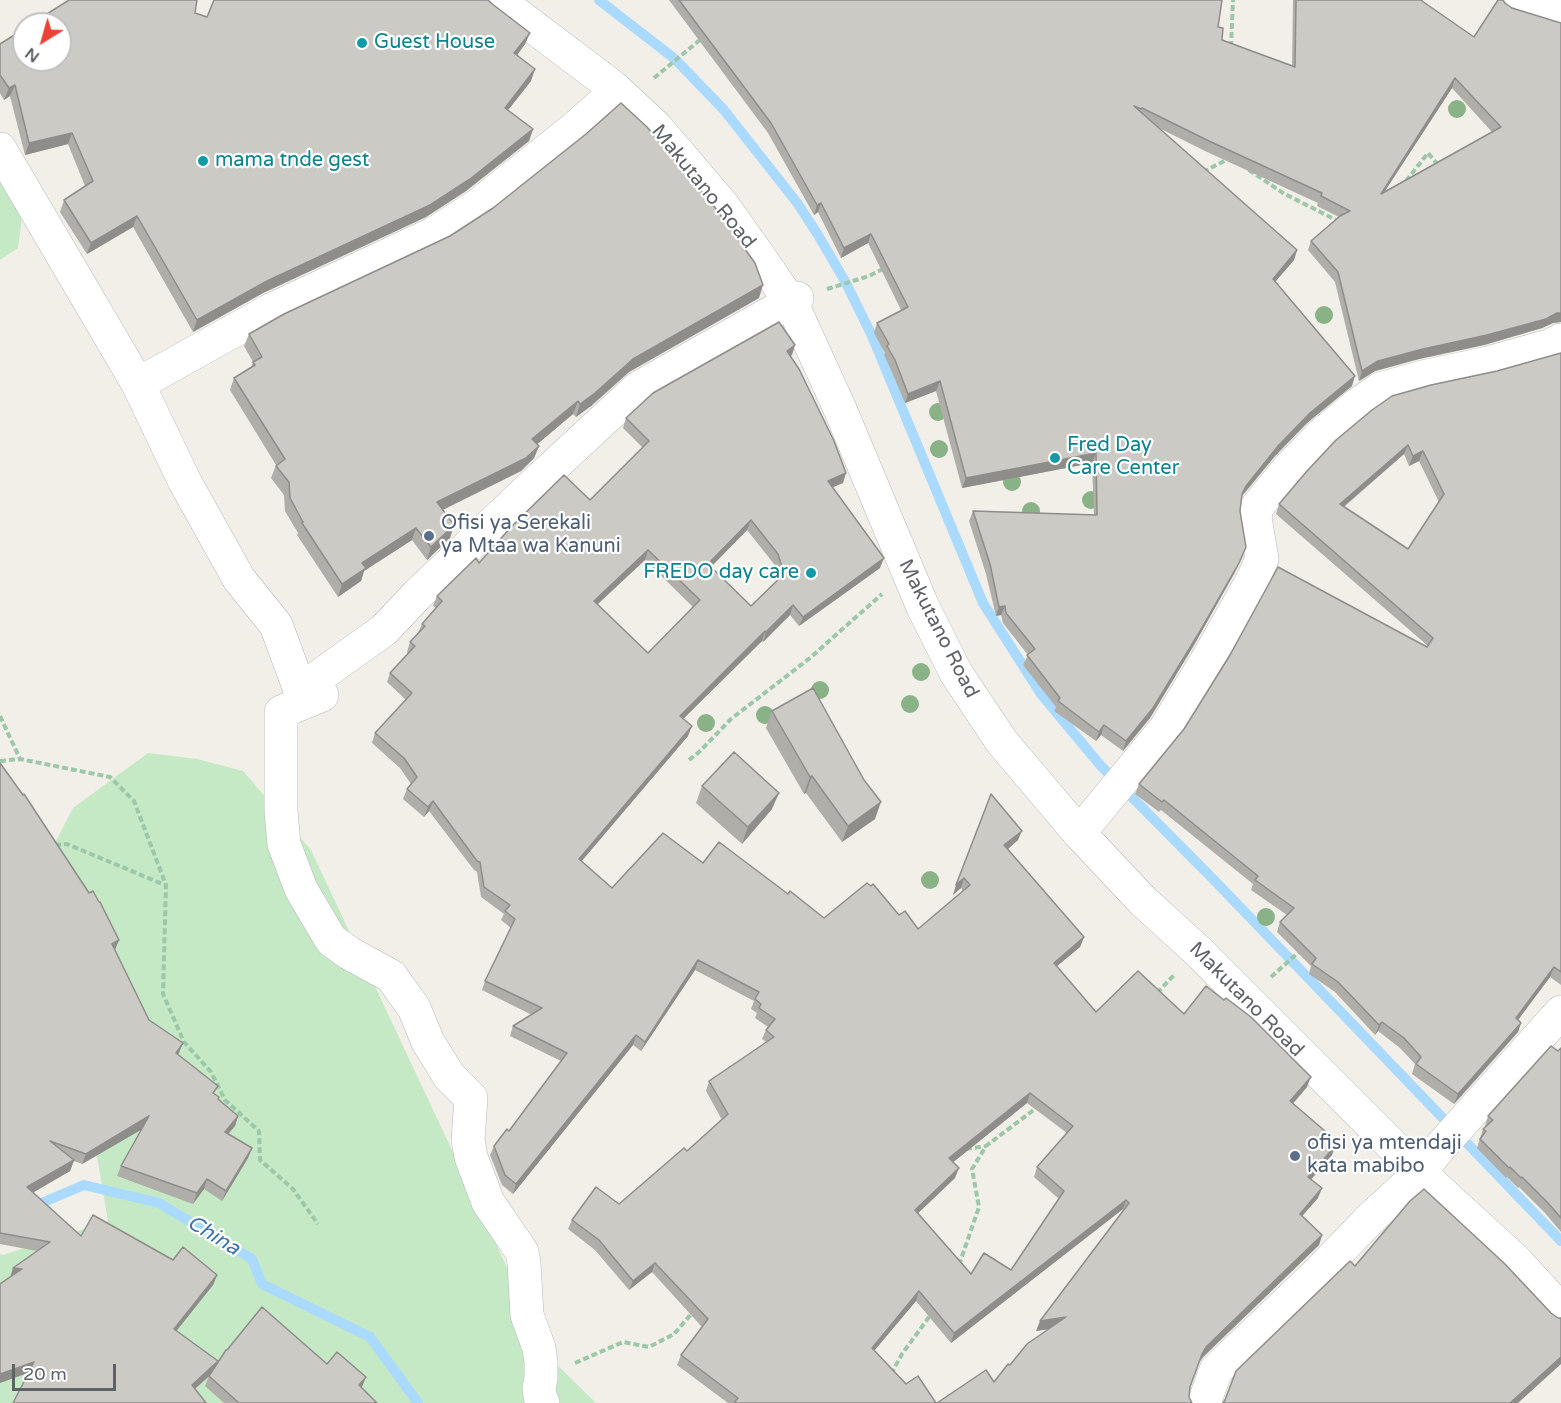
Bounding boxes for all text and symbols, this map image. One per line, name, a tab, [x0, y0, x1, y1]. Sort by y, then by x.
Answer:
north arrow	[12, 12, 72, 72]
place label: Guest House	[374, 31, 495, 55]
marker: Guest House	[355, 36, 369, 50]
text: N	[21, 43, 44, 67]
street label: Makutano Road	[646, 120, 760, 254]
place label: mama tnde gest	[215, 149, 369, 173]
marker: mama tnde gest	[196, 154, 210, 168]
place label: Fred Day Care Center	[1067, 434, 1179, 481]
marker: Fred Day Care Center	[1048, 451, 1062, 465]
place label: Ofisi ya Serekali ya Mtaa wa Kanuni	[441, 512, 621, 559]
marker: Ofisi ya Serekali ya Mtaa wa Kanuni	[422, 529, 436, 543]
street label: Makutano Road	[893, 556, 983, 702]
place label: FREDO day care	[643, 561, 799, 585]
marker: FREDO day care	[804, 566, 818, 580]
street label: Makutano Road	[1184, 938, 1308, 1062]
place label: ofisi ya mtendaji kata mabibo	[1307, 1132, 1462, 1179]
marker: ofisi ya mtendaji kata mabibo	[1288, 1149, 1302, 1163]
water label: China	[182, 1210, 244, 1262]
scale bar	[15, 1352, 118, 1390]
text: 20 m	[23, 1363, 67, 1385]

